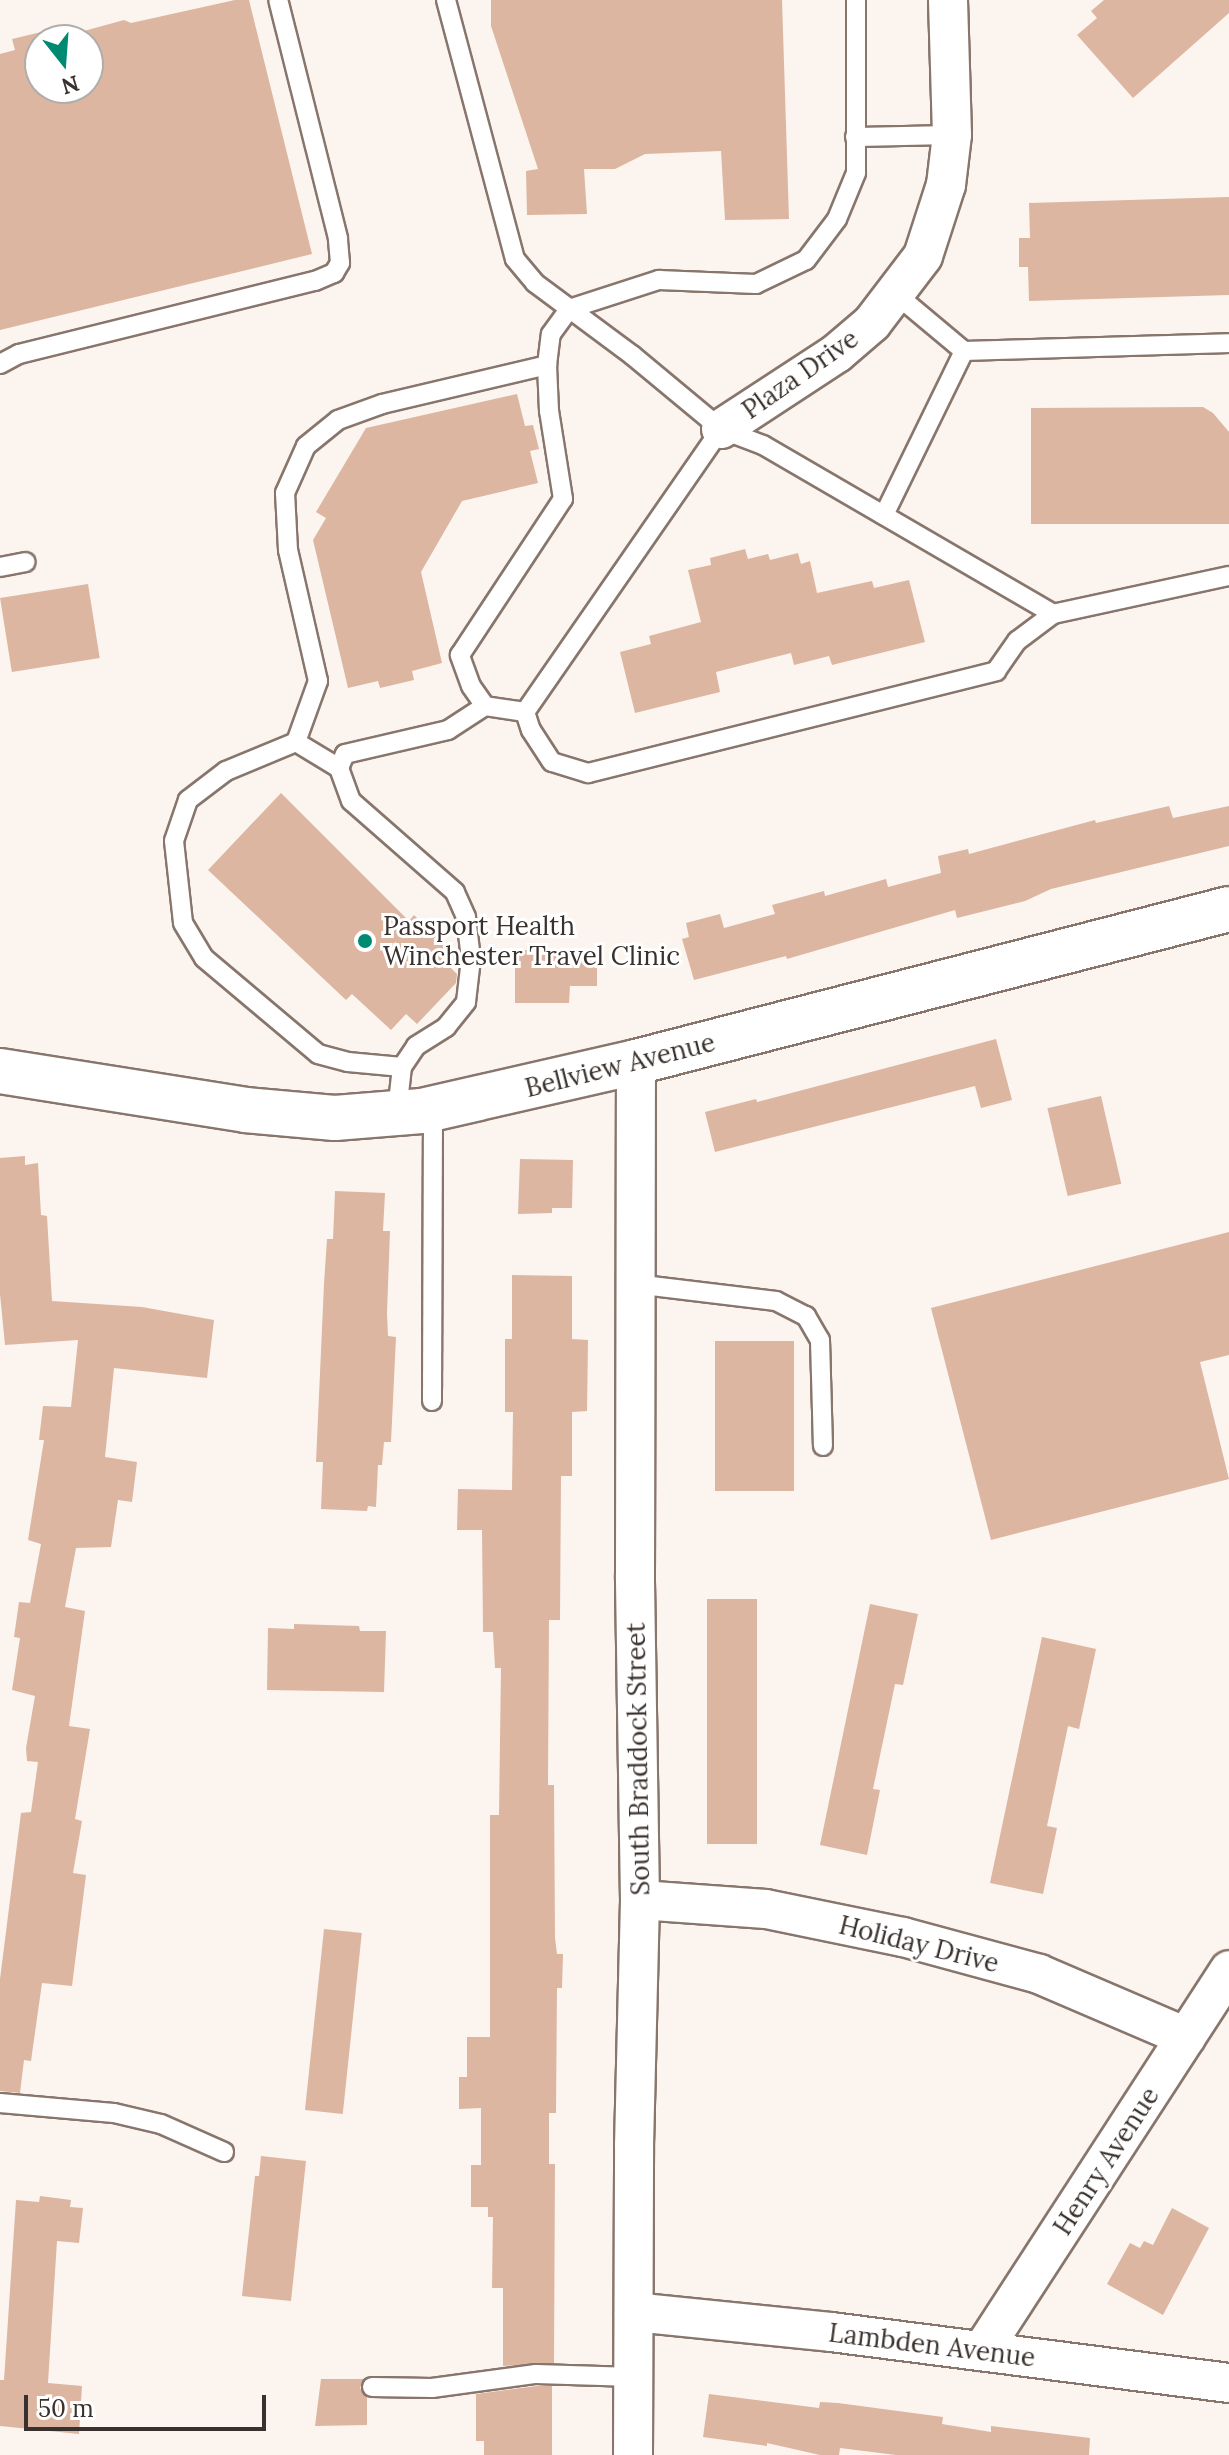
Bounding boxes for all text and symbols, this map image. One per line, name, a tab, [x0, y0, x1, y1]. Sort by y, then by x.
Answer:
north arrow	[24, 24, 104, 104]
text: N	[58, 69, 83, 101]
street label: Plaza Drive	[736, 323, 864, 425]
place label: Passport Health Winchester Travel Clinic	[383, 910, 680, 972]
marker: Passport Health Winchester Travel Clinic	[354, 930, 376, 952]
street label: Bellview Avenue	[522, 1026, 718, 1104]
street label: South Braddock Street	[620, 1622, 656, 1896]
street label: Holiday Drive	[836, 1909, 1002, 1979]
street label: Henry Avenue	[1047, 2081, 1165, 2241]
street label: Lambden Avenue	[827, 2317, 1037, 2373]
scale bar	[28, 2379, 270, 2429]
text: 50 m	[38, 2393, 94, 2424]

